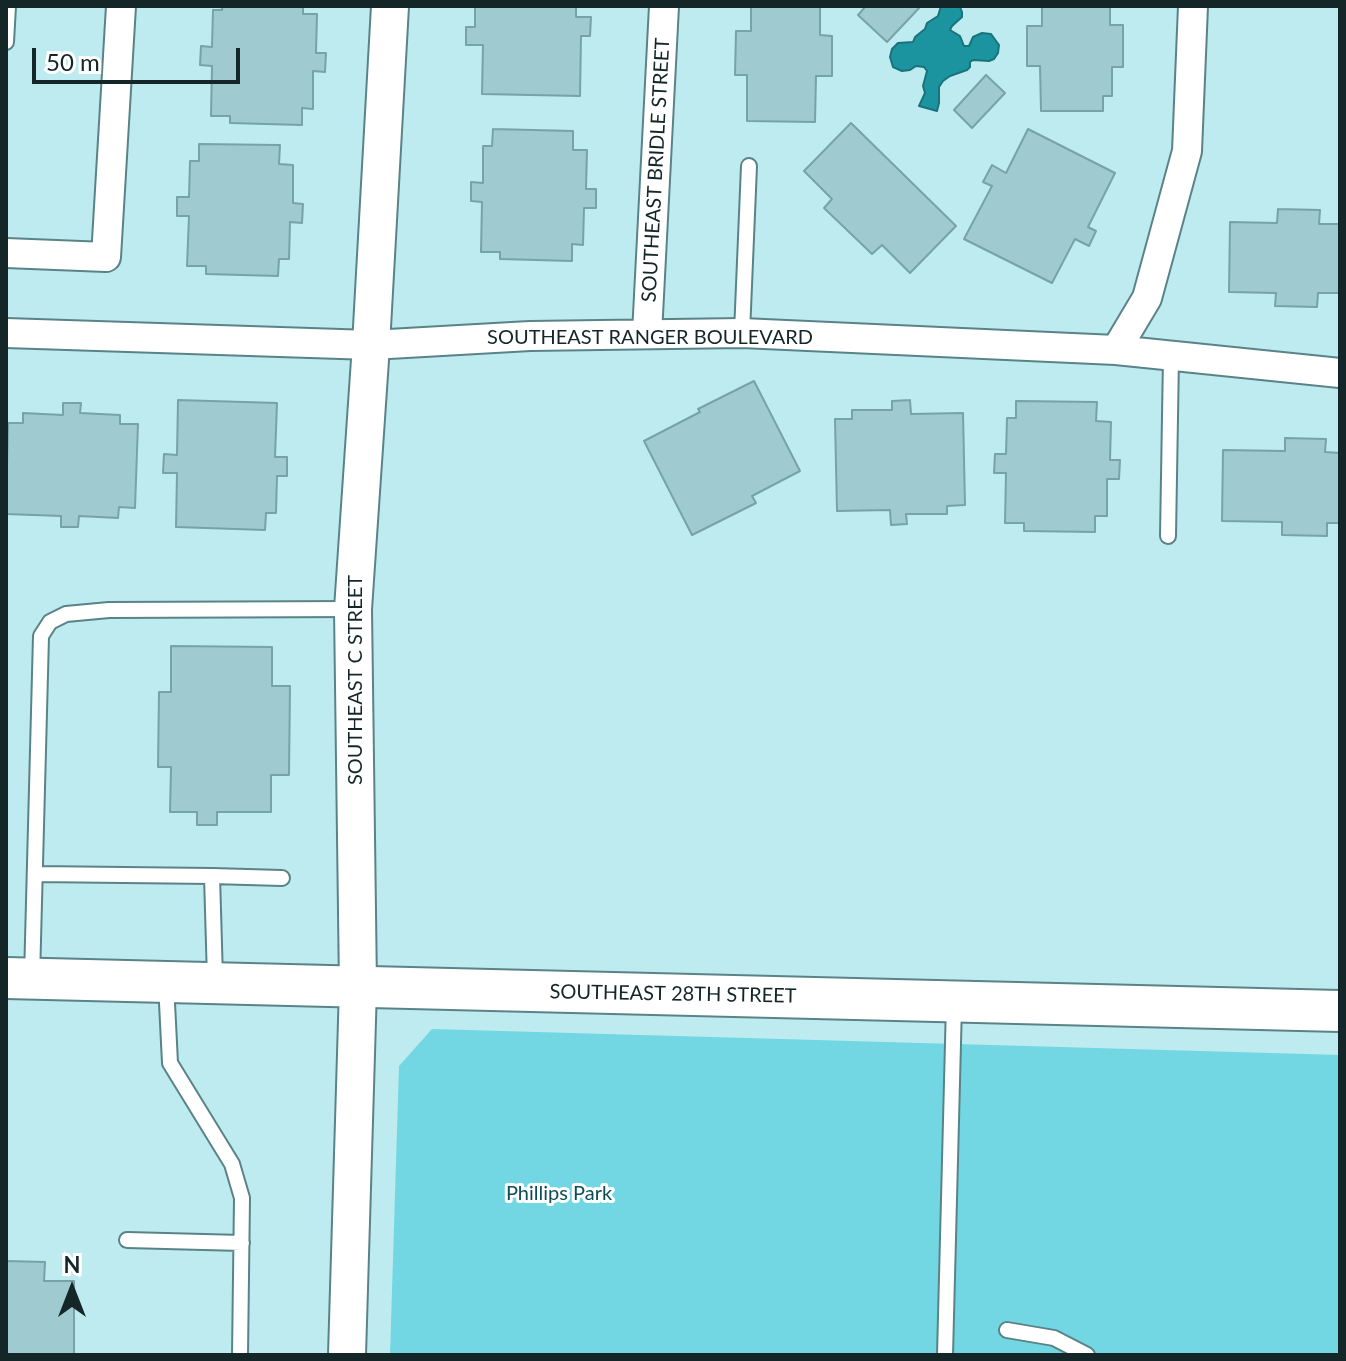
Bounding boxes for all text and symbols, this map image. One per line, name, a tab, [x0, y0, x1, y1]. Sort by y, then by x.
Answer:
scale bar	[36, 32, 244, 82]
street label: SOUTHEAST BRIDLE STREET	[637, 37, 675, 303]
text: 50 m	[46, 47, 100, 76]
street label: SOUTHEAST RANGER BOULEVARD	[487, 326, 813, 350]
street label: SOUTHEAST C STREET	[344, 575, 368, 785]
street label: SOUTHEAST 28TH STREET	[549, 980, 797, 1008]
park label: Phillips Park	[506, 1182, 612, 1206]
north arrow	[32, 1249, 112, 1329]
text: N	[64, 1251, 80, 1278]

